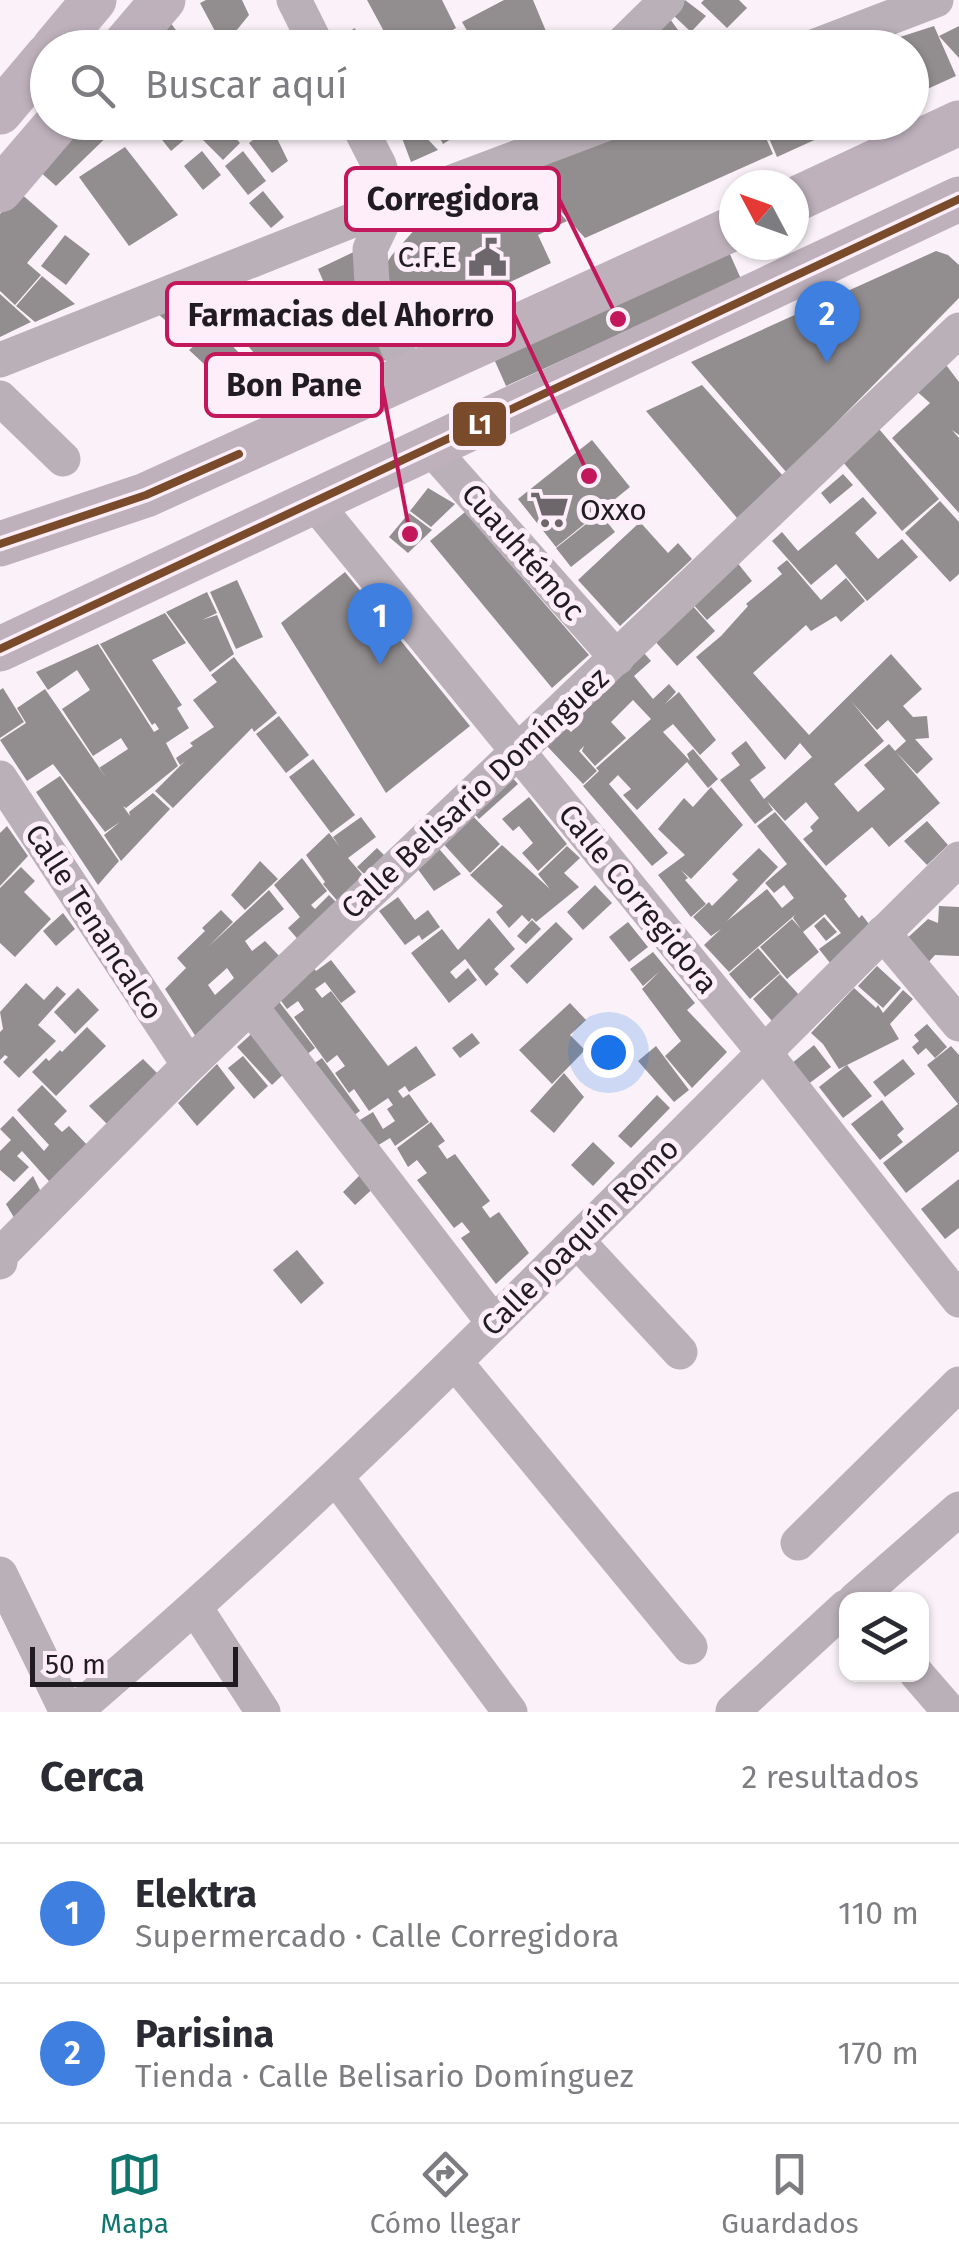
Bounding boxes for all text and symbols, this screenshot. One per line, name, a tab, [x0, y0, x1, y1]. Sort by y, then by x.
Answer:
search box	[30, 30, 929, 140]
icon: search	[65, 58, 120, 113]
text: Buscar aquí	[145, 62, 347, 108]
callout: Corregidora	[346, 168, 559, 230]
north arrow	[719, 170, 809, 260]
text: Corregidora	[367, 180, 539, 218]
public building icon: C.F.E	[466, 236, 508, 278]
place label: C.F.E	[397, 239, 457, 275]
pin: 2	[794, 280, 860, 363]
callout: Farmacias del Ahorro	[167, 283, 514, 345]
text: Farmacias del Ahorro	[188, 296, 494, 334]
callout: Bon Pane	[206, 354, 382, 416]
text: Bon Pane	[226, 366, 362, 404]
line badge: L1	[451, 400, 508, 448]
text: L1	[468, 408, 492, 441]
street label: Cuauhtémoc	[454, 476, 592, 628]
supermarket icon: Oxxo	[529, 489, 571, 531]
place label: Oxxo	[580, 492, 647, 528]
pin: 1	[348, 582, 412, 665]
street label: Calle Belisario Domínguez	[334, 660, 616, 926]
street label: Calle Corregidora	[551, 797, 725, 1001]
street label: Calle Tenancalco	[17, 817, 171, 1027]
your location	[583, 1027, 634, 1078]
street label: Calle Joaquín Romo	[474, 1131, 686, 1343]
map controls	[839, 1592, 929, 1682]
button: layers	[839, 1592, 929, 1682]
scale bar	[30, 1642, 238, 1686]
text: 50 m	[45, 1648, 106, 1681]
text: Cerca	[40, 1752, 145, 1802]
text: 2 resultados	[741, 1758, 919, 1796]
text: Elektra	[135, 1871, 257, 1917]
text: 1	[65, 1894, 80, 1932]
text: 110 m	[838, 1894, 919, 1932]
text: Supermercado · Calle Corregidora	[135, 1917, 619, 1955]
text: Parisina	[135, 2011, 274, 2057]
text: 2	[64, 2034, 81, 2072]
text: 170 m	[838, 2034, 919, 2072]
text: Tienda · Calle Belisario Domínguez	[135, 2057, 634, 2095]
tab: Mapa	[100, 2147, 169, 2240]
tab: Cómo llegar	[370, 2147, 521, 2240]
tab: Guardados	[721, 2147, 859, 2240]

